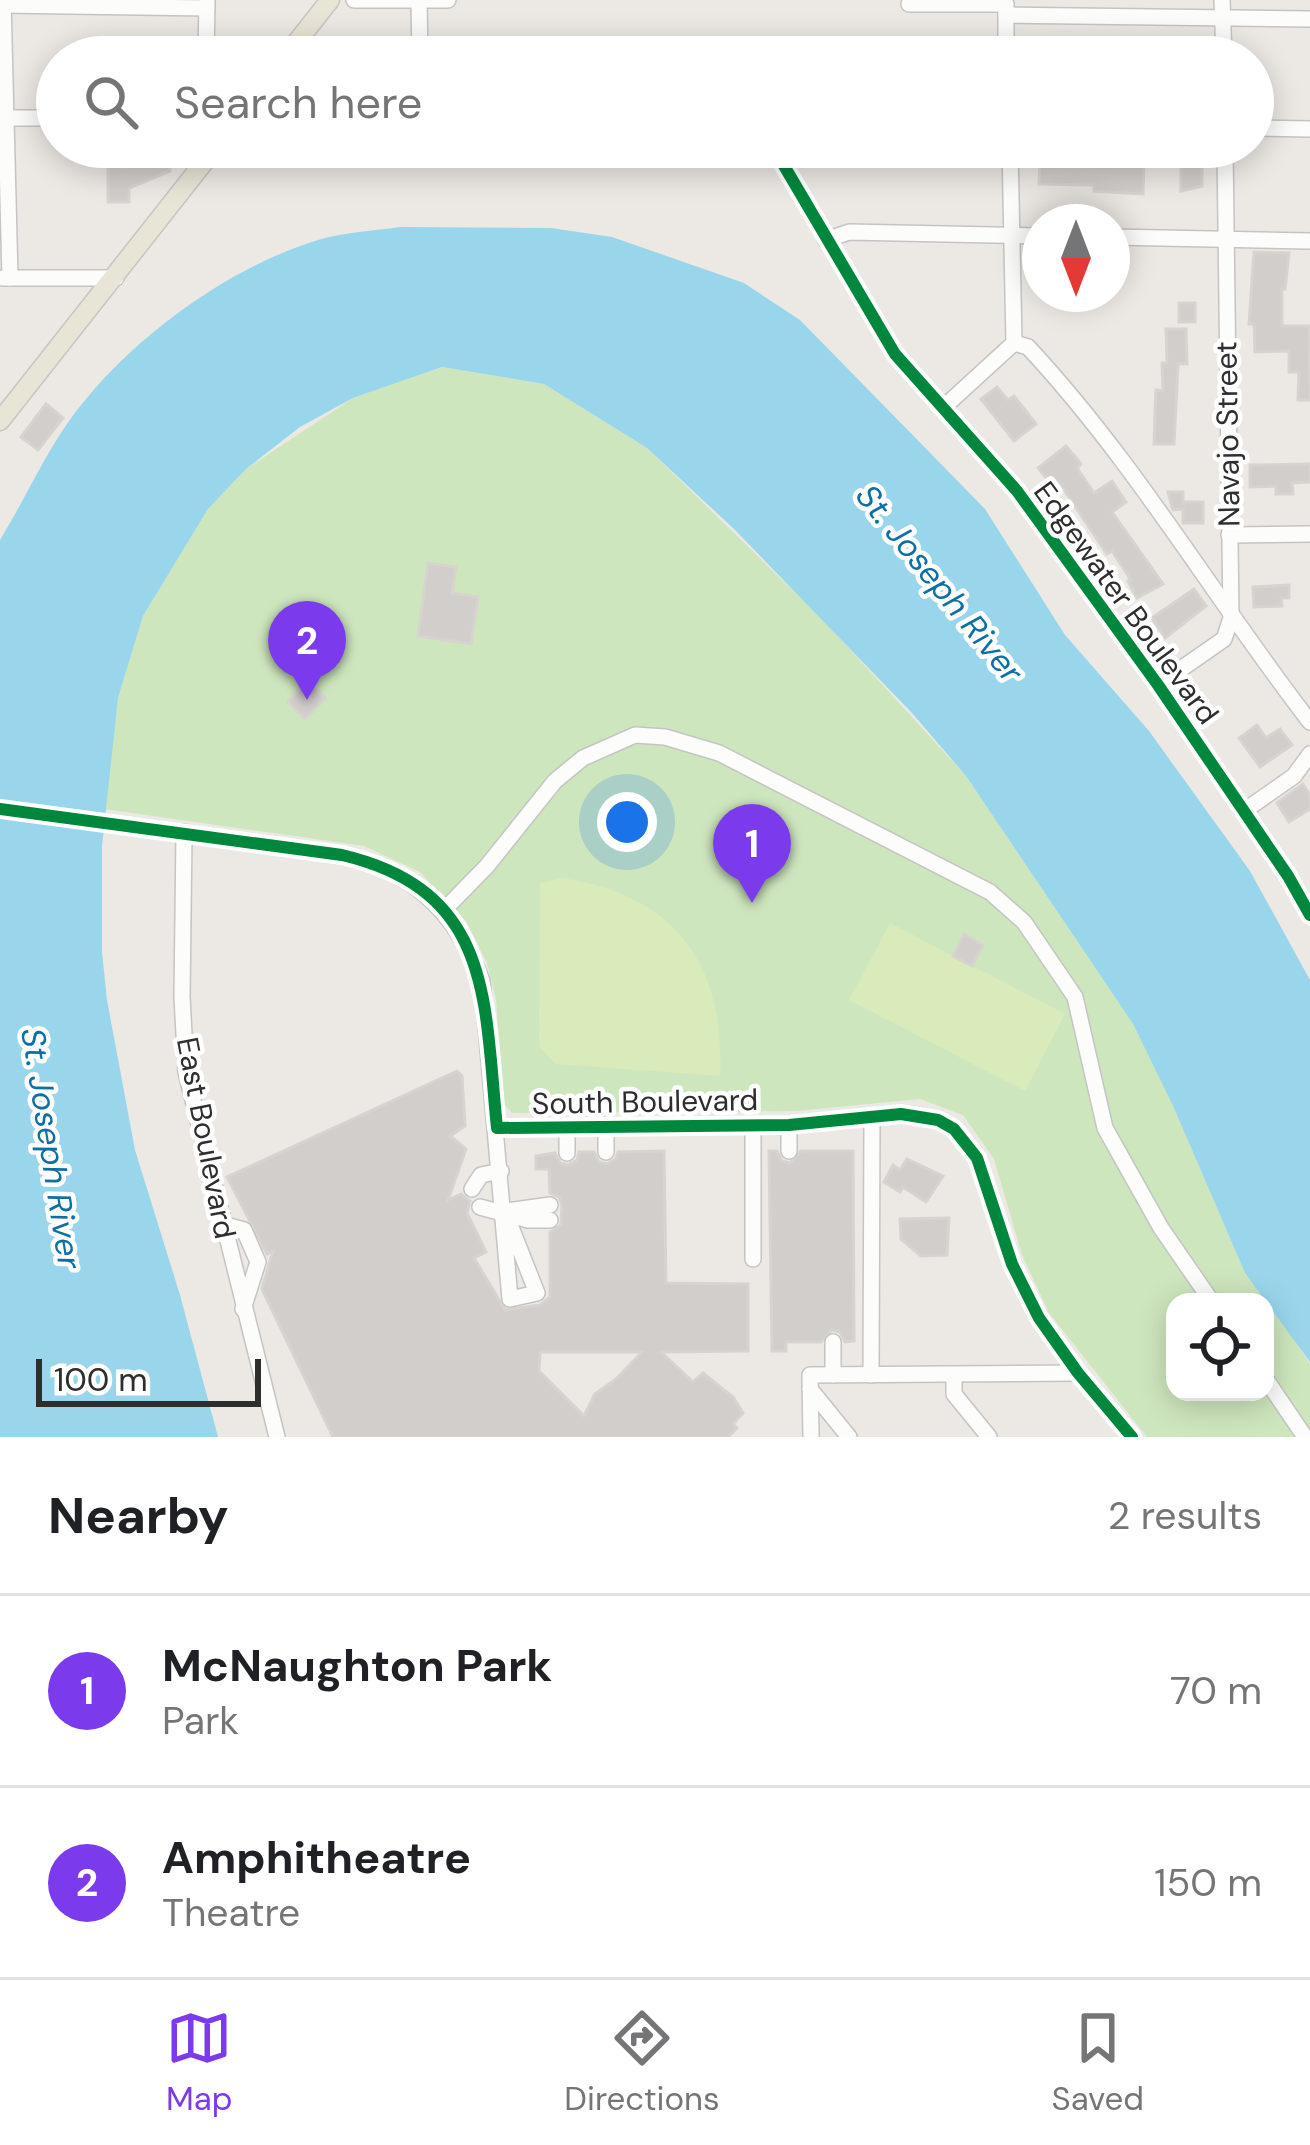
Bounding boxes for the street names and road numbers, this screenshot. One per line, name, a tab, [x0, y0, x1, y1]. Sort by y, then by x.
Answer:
street label: Navajo Street	[1206, 341, 1249, 527]
street label: Edgewater Boulevard	[1025, 474, 1228, 732]
street label: East Boulevard	[168, 1034, 245, 1242]
street label: South Boulevard	[532, 1080, 758, 1123]

